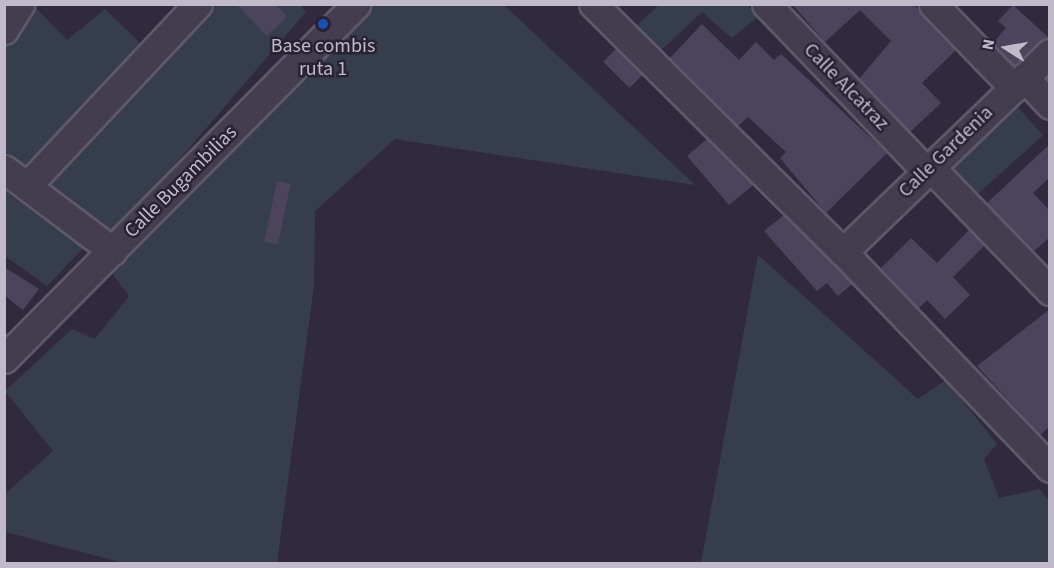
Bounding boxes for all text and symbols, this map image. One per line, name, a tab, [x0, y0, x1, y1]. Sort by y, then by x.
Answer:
marker: Base combis ruta 1	[316, 17, 330, 31]
north arrow	[976, 18, 1036, 78]
place label: Base combis ruta 1	[271, 34, 375, 81]
text: N	[977, 37, 1000, 52]
street label: Calle Alcatraz	[798, 38, 894, 136]
street label: Calle Gardenia	[894, 101, 998, 203]
street label: Calle Bugambilias	[120, 121, 242, 243]

